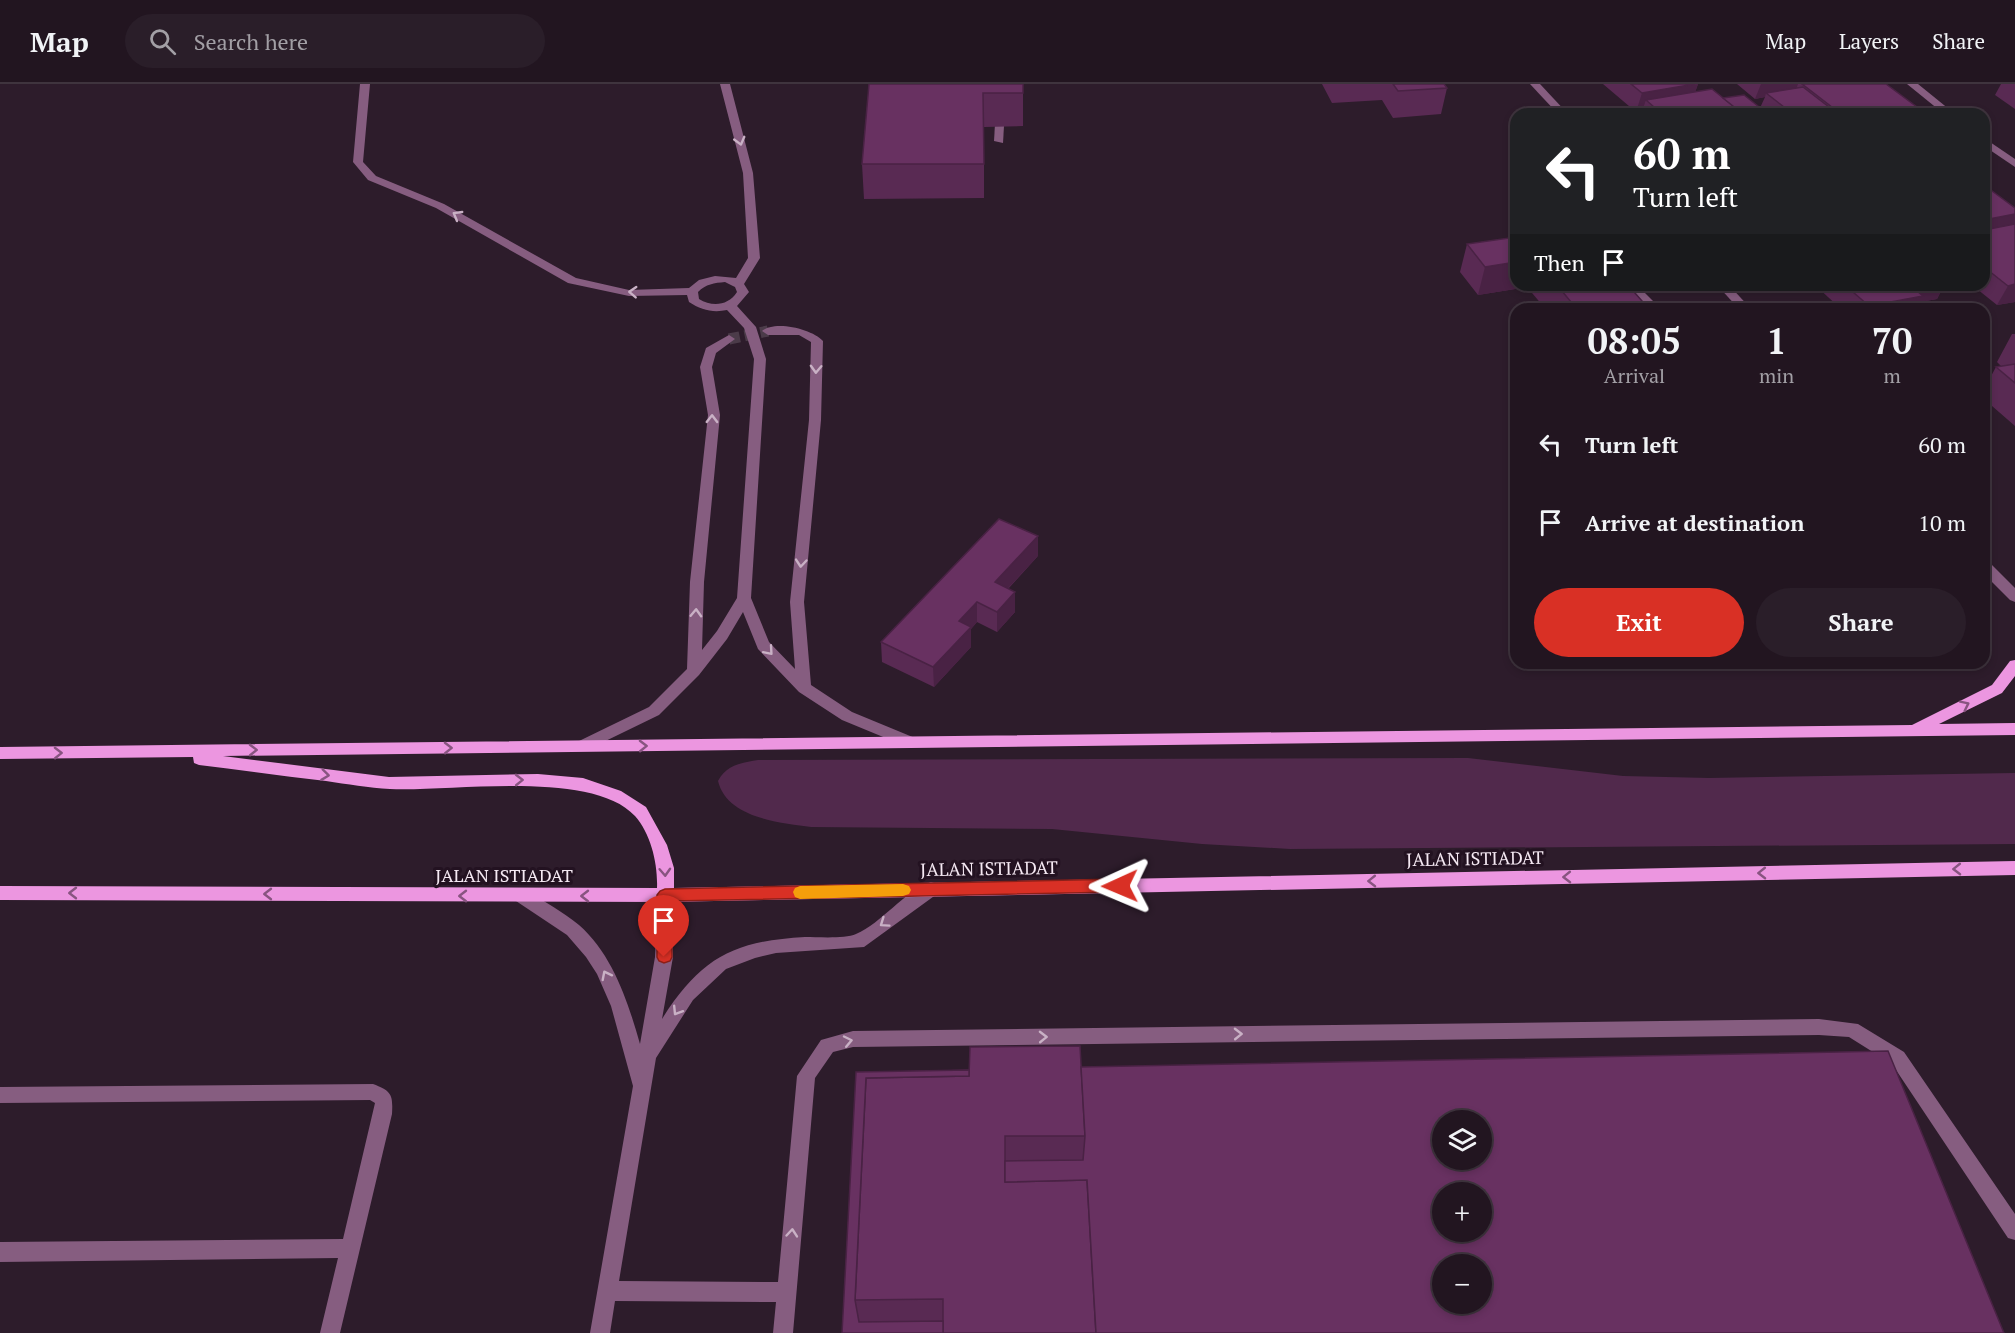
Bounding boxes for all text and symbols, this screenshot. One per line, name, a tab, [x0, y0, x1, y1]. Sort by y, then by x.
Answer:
search box	[125, 14, 545, 68]
text: Map	[30, 23, 89, 60]
icon: search	[146, 25, 179, 58]
text: Search here	[194, 27, 308, 56]
text: Map	[1765, 27, 1806, 55]
text: Layers	[1839, 27, 1899, 55]
text: Share	[1932, 27, 1985, 55]
text: 60 m	[1633, 125, 1731, 181]
icon: left	[1534, 132, 1612, 210]
one-way arrow	[732, 135, 745, 145]
text: Turn left	[1633, 179, 1738, 215]
one-way arrow	[453, 211, 463, 222]
icon: arrive	[1597, 246, 1630, 279]
text: Then	[1534, 248, 1585, 277]
one-way arrow	[629, 285, 638, 298]
text: 08:05	[1588, 317, 1681, 364]
text: 1	[1766, 317, 1787, 364]
text: 70	[1872, 317, 1912, 364]
text: Arrival	[1604, 362, 1665, 389]
text: min	[1759, 362, 1794, 389]
text: m	[1883, 362, 1901, 389]
one-way arrow	[810, 364, 823, 373]
one-way arrow	[706, 414, 719, 423]
icon: left	[1534, 428, 1567, 461]
text: Turn left	[1585, 430, 1678, 459]
text: 60 m	[1918, 430, 1966, 459]
icon: arrive	[1534, 506, 1567, 539]
text: Arrive at destination	[1585, 508, 1804, 537]
text: 10 m	[1918, 508, 1966, 537]
one-way arrow	[794, 559, 807, 568]
button: Exit	[1534, 588, 1744, 657]
button: Share	[1756, 588, 1966, 657]
one-way arrow	[689, 608, 702, 617]
one-way arrow	[762, 644, 773, 655]
one-way arrow	[1958, 701, 1969, 713]
one-way arrow	[639, 740, 648, 752]
one-way arrow	[444, 742, 453, 754]
one-way arrow	[249, 744, 258, 757]
one-way arrow	[54, 747, 63, 759]
one-way arrow	[320, 768, 330, 781]
one-way arrow	[515, 774, 524, 786]
street label: JALAN ISTIADAT	[1406, 845, 1544, 871]
position arrow	[1088, 854, 1152, 918]
street label: JALAN ISTIADAT	[920, 855, 1058, 881]
one-way arrow	[1952, 862, 1961, 875]
street label: JALAN ISTIADAT	[435, 863, 573, 887]
one-way arrow	[1757, 866, 1766, 879]
one-way arrow	[658, 868, 671, 877]
one-way arrow	[1562, 870, 1571, 883]
one-way arrow	[1367, 874, 1376, 887]
one-way arrow	[69, 887, 78, 899]
one-way arrow	[264, 888, 273, 900]
one-way arrow	[459, 889, 468, 902]
one-way arrow	[581, 890, 590, 902]
pin	[638, 895, 689, 957]
icon: arrive	[647, 904, 680, 937]
one-way arrow	[879, 916, 890, 927]
one-way arrow	[601, 970, 613, 981]
one-way arrow	[673, 1005, 684, 1016]
one-way arrow	[1233, 1028, 1242, 1040]
one-way arrow	[1038, 1030, 1047, 1043]
one-way arrow	[843, 1035, 853, 1048]
map controls	[1432, 1110, 1492, 1314]
button: layers	[1432, 1110, 1492, 1170]
button: +	[1432, 1182, 1492, 1242]
one-way arrow	[785, 1229, 798, 1238]
button: −	[1432, 1254, 1492, 1314]

